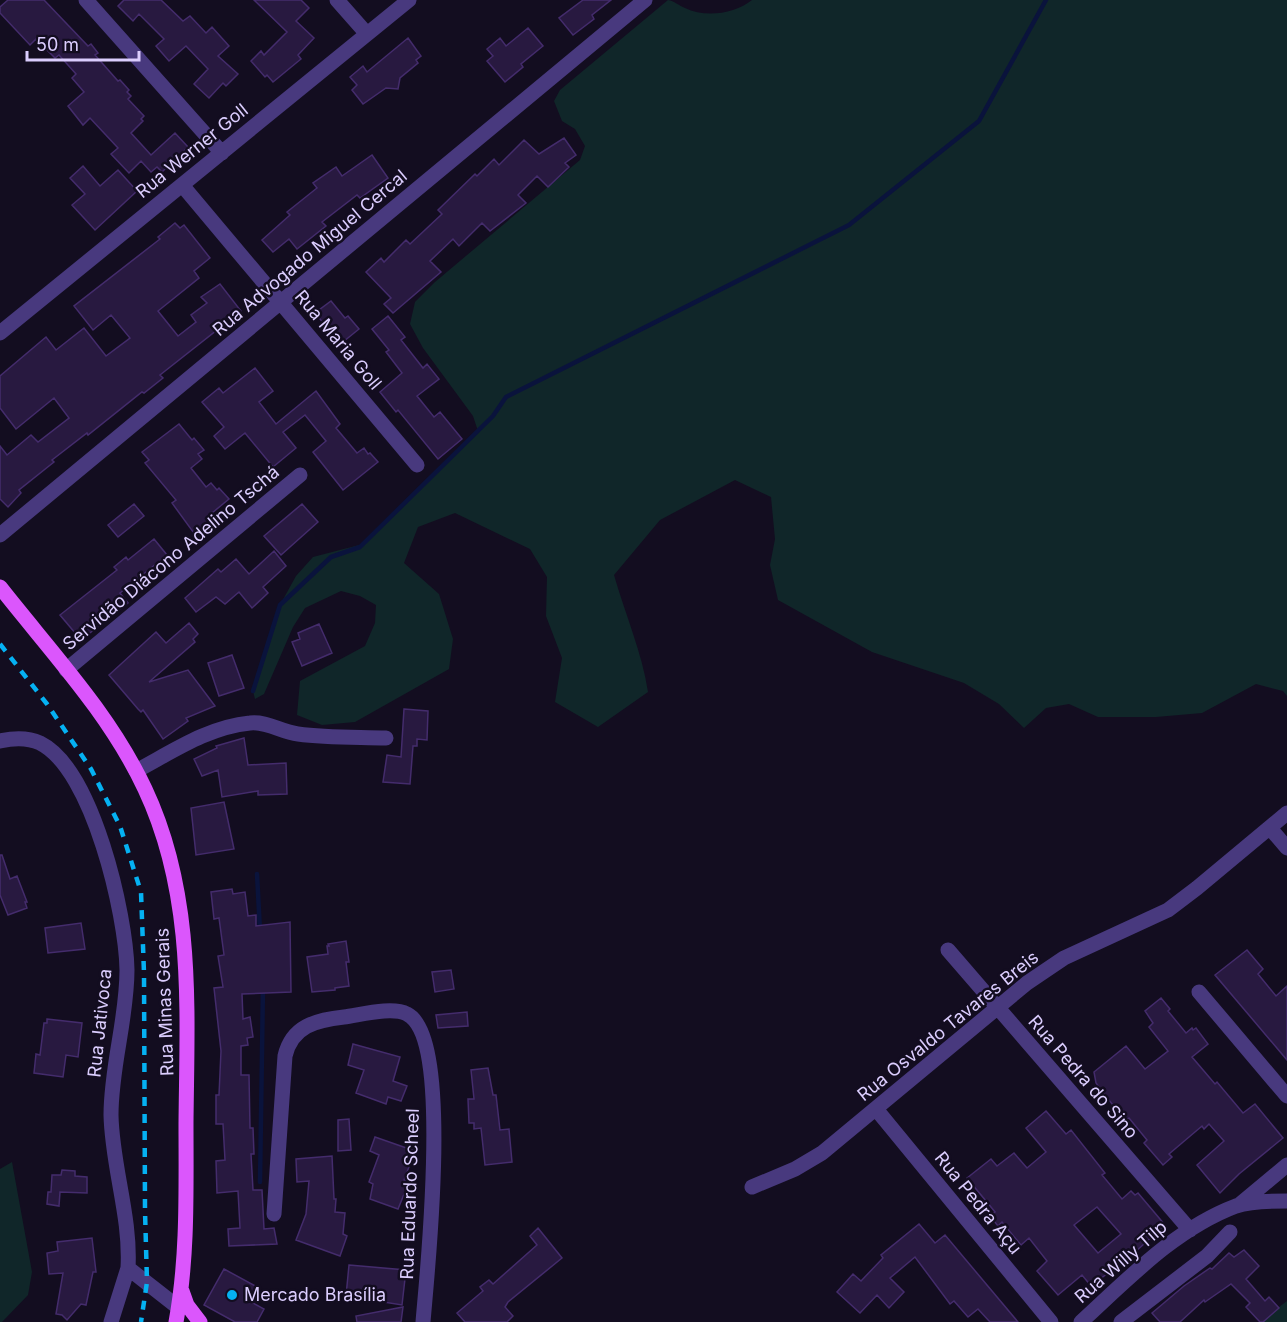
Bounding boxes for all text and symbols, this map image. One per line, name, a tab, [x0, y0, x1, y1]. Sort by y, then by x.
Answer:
scale bar	[27, 24, 140, 62]
text: 50 m	[36, 34, 79, 55]
street label: Rua Werner Goll	[132, 99, 252, 202]
street label: Rua Advogado Miguel Cercal	[208, 165, 411, 340]
street label: Rua Maria Goll	[291, 286, 386, 394]
street label: Servidão Diácono Adelino Tschá	[58, 461, 283, 654]
street label: Rua Minas Gerais	[151, 928, 178, 1076]
street label: Rua Osvaldo Tavares Breis	[853, 946, 1042, 1105]
street label: Rua Jativoca	[83, 968, 116, 1078]
street label: Rua Pedra do Sino	[1024, 1011, 1143, 1143]
street label: Rua Eduardo Scheel	[396, 1108, 423, 1280]
street label: Rua Pedra Açu	[931, 1147, 1026, 1258]
street label: Rua Willy Tilp	[1070, 1216, 1171, 1307]
place label: Mercado Brasília	[244, 1284, 386, 1305]
marker: Mercado Brasília	[225, 1288, 239, 1302]

